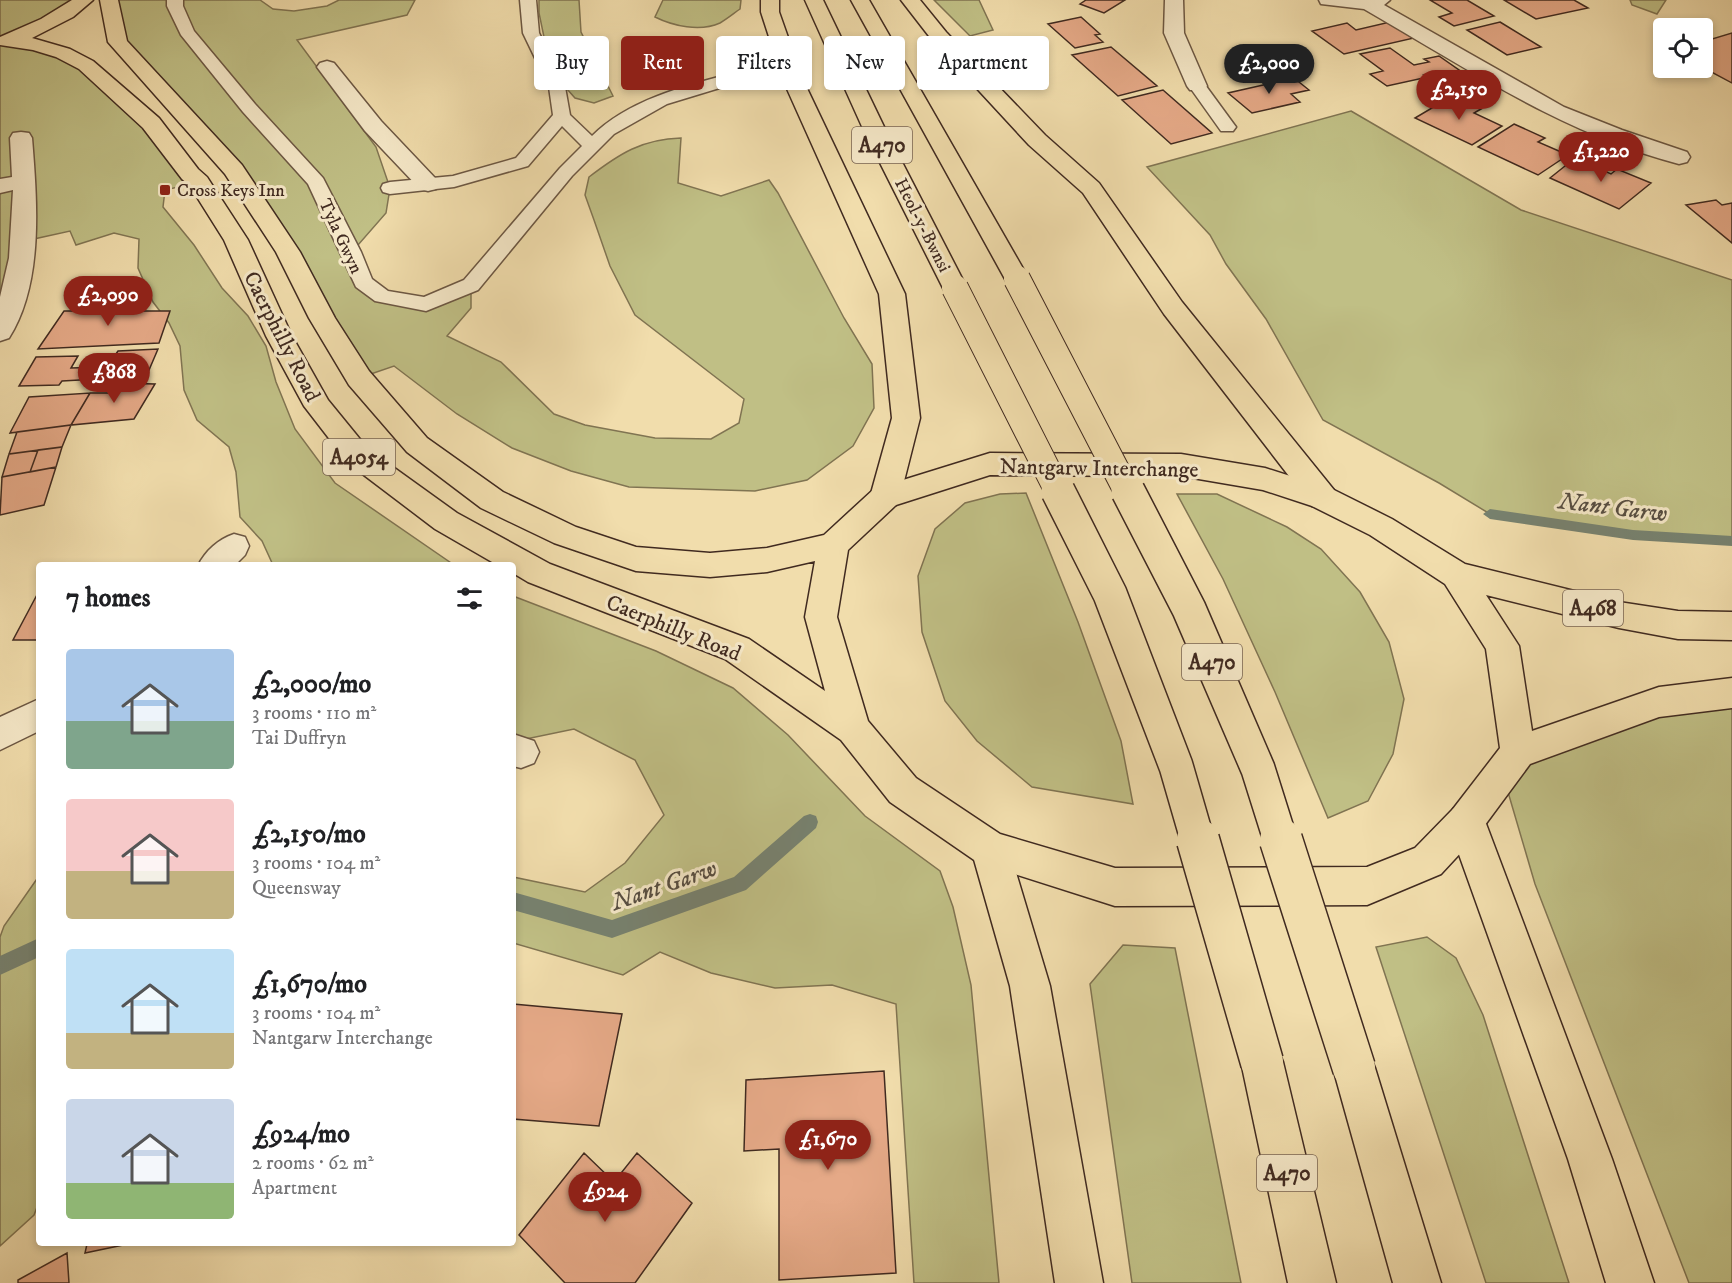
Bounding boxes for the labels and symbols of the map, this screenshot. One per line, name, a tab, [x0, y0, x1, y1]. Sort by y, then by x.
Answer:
pin: £2,000	[1220, 44, 1318, 95]
pin: £2,150	[1410, 70, 1508, 121]
road number: A470	[852, 127, 912, 163]
pin: £1,220	[1552, 132, 1650, 183]
street label: Heol-y-Bwnsi	[889, 175, 955, 276]
place label: Cross Keys Inn	[177, 180, 285, 202]
marker: Cross Keys Inn	[158, 183, 172, 197]
street label: Tyla Gwyn	[313, 196, 367, 278]
street label: Caerphilly Road	[237, 267, 326, 407]
pin: £2,090	[59, 276, 157, 327]
pin: £868	[78, 353, 150, 404]
road number: A4054	[323, 439, 395, 475]
street label: Nantgarw Interchange	[999, 453, 1199, 484]
water label: Nant Garw	[1555, 486, 1669, 530]
street label: Caerphilly Road	[602, 589, 745, 668]
road number: A468	[1563, 590, 1623, 626]
road number: A470	[1182, 644, 1242, 680]
water label: Nant Garw	[606, 854, 721, 919]
pin: £1,670	[779, 1120, 877, 1171]
road number: A470	[1257, 1155, 1317, 1191]
pin: £924	[569, 1172, 641, 1223]

